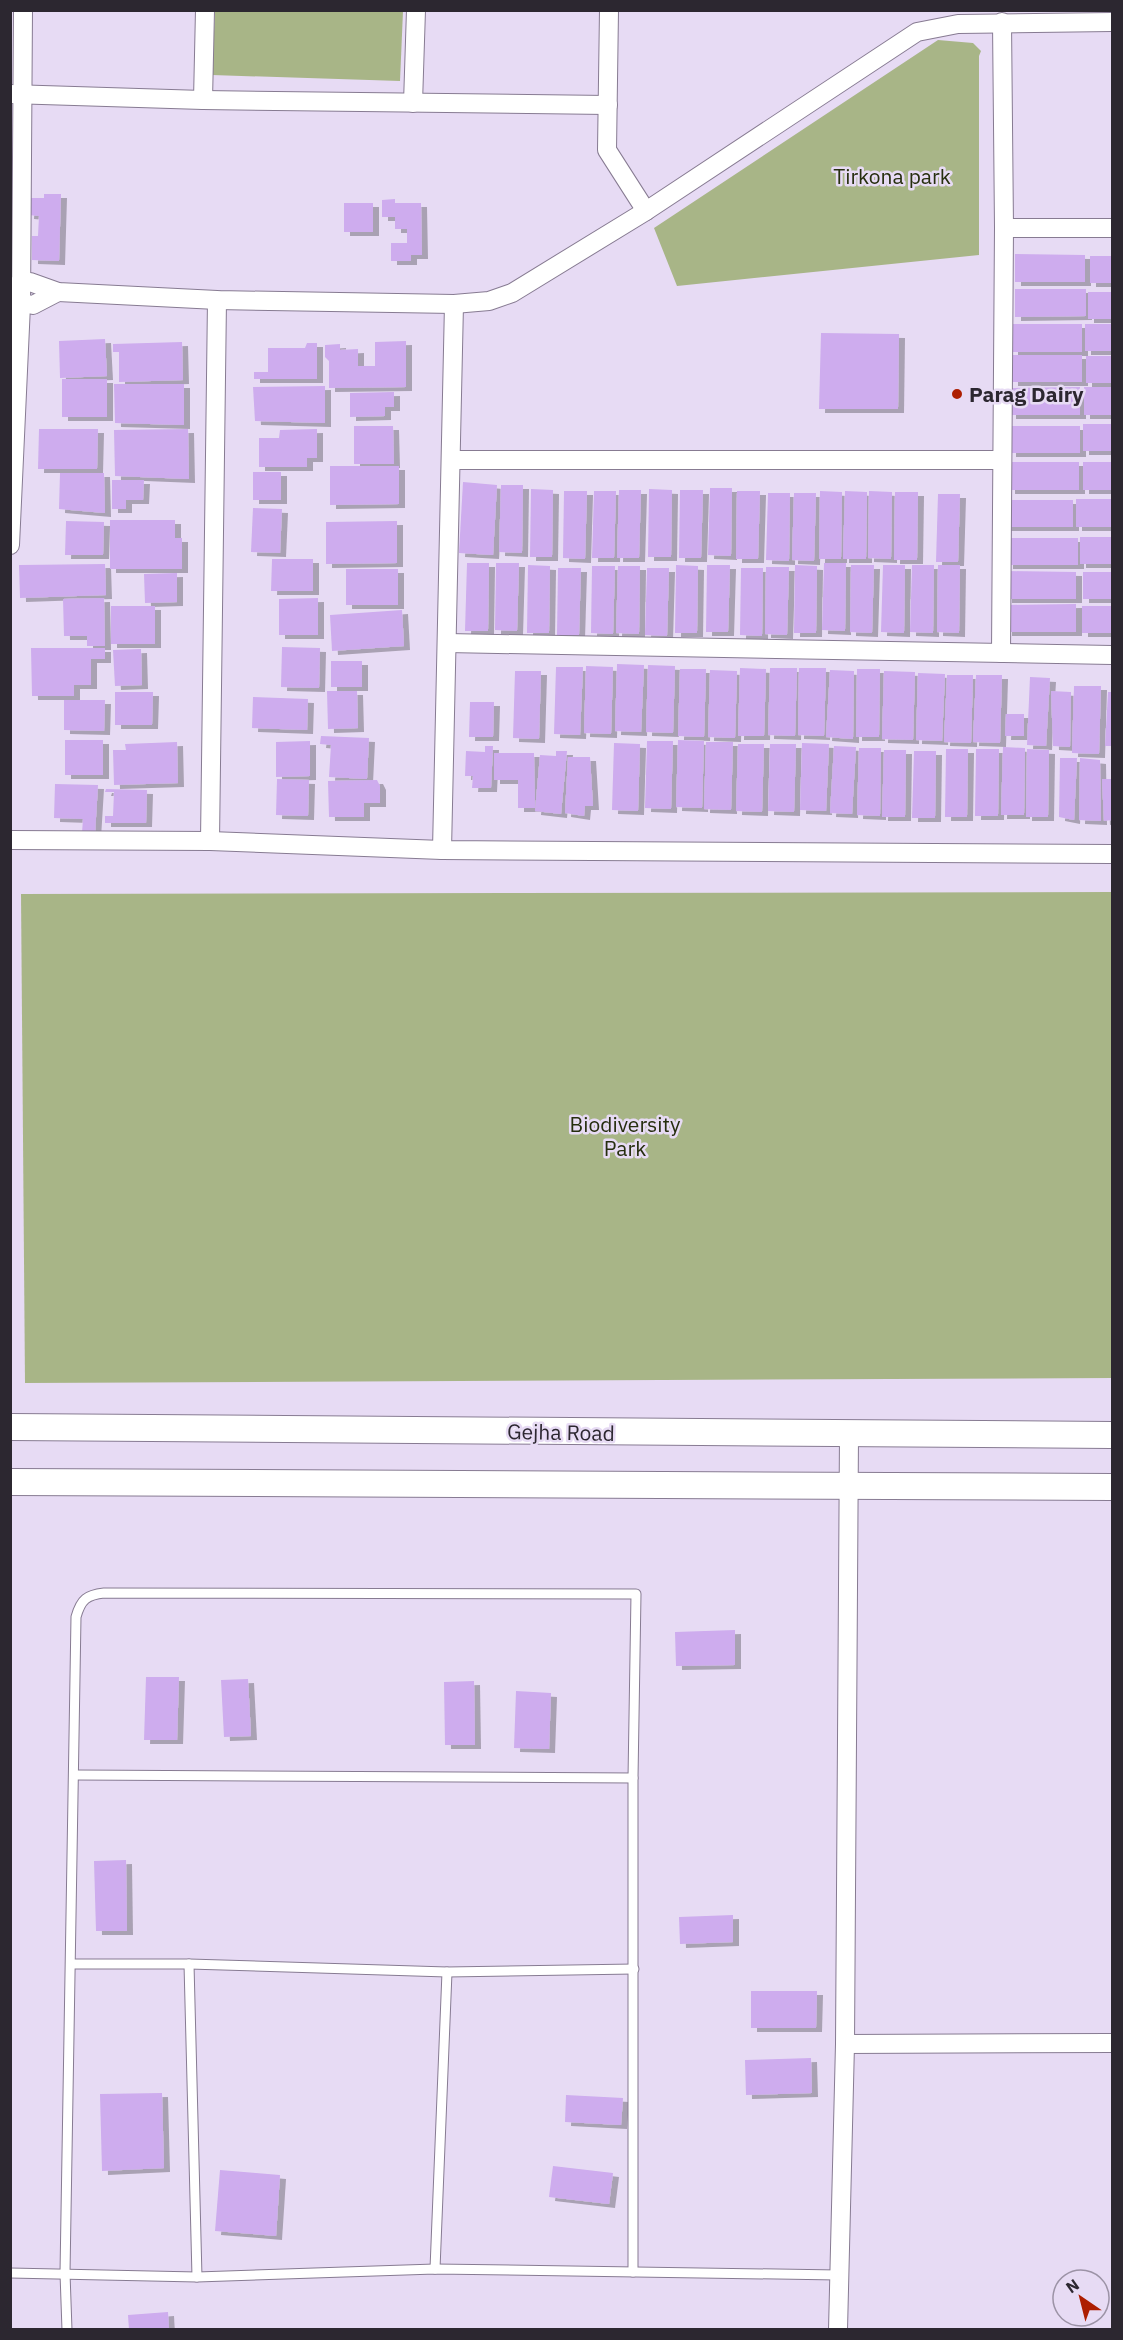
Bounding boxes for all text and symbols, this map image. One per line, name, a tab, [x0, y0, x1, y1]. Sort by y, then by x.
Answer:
park label: Tirkona park	[833, 162, 951, 190]
place label: Parag Dairy	[969, 380, 1084, 408]
marker: Parag Dairy	[950, 387, 964, 401]
park label: Biodiversity Park	[570, 1110, 681, 1162]
street label: Gejha Road	[507, 1417, 615, 1447]
north arrow	[1051, 2268, 1111, 2328]
text: N	[1062, 2274, 1083, 2297]

